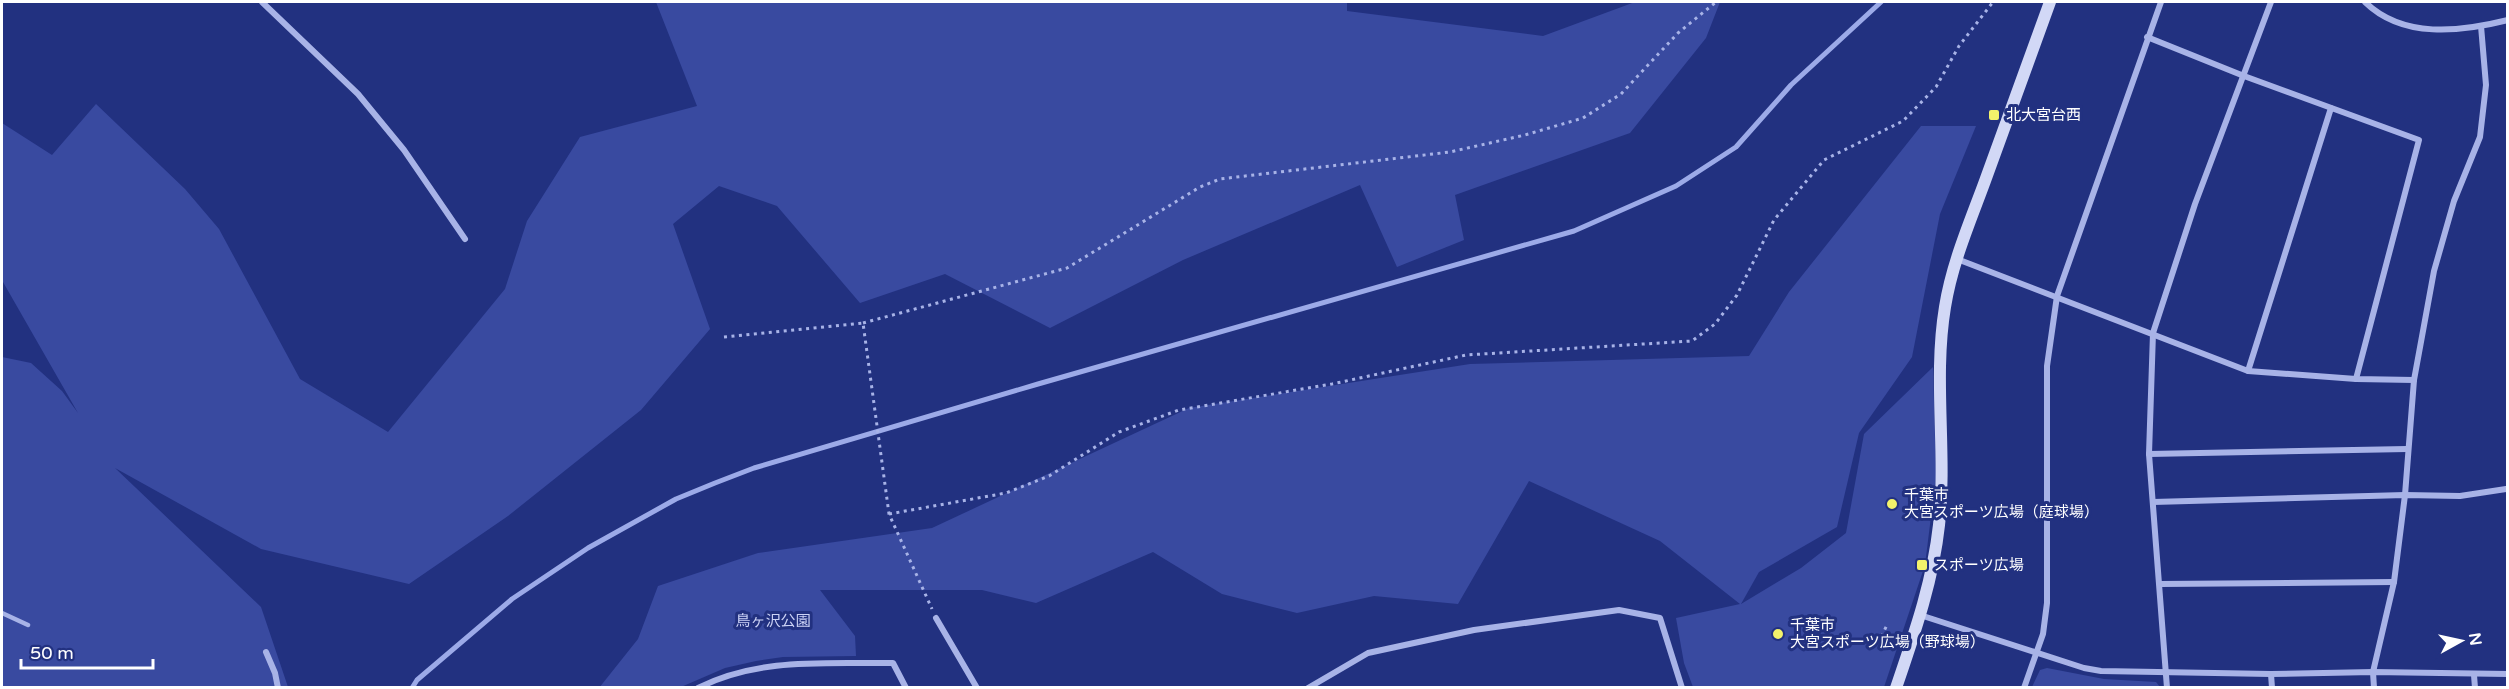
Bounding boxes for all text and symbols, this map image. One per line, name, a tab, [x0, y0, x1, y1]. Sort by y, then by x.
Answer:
place label: 北大宮台西	[2006, 106, 2081, 124]
marker: 北大宮台西	[1987, 108, 2001, 122]
place label: 千葉市 大宮スポーツ広場（庭球場）	[1904, 486, 2099, 521]
marker: 千葉市 大宮スポーツ広場（庭球場）	[1885, 497, 1899, 511]
place label: スポーツ広場	[1934, 556, 2024, 574]
marker: スポーツ広場	[1915, 558, 1929, 572]
north arrow	[2431, 611, 2491, 671]
park label: 鳥ヶ沢公園	[735, 612, 811, 630]
place label: 千葉市 大宮スポーツ広場（野球場）	[1790, 616, 1985, 651]
marker: 千葉市 大宮スポーツ広場（野球場）	[1771, 627, 1785, 641]
text: N	[2464, 631, 2486, 647]
scale bar	[21, 632, 153, 670]
text: 50 m	[30, 642, 74, 664]

